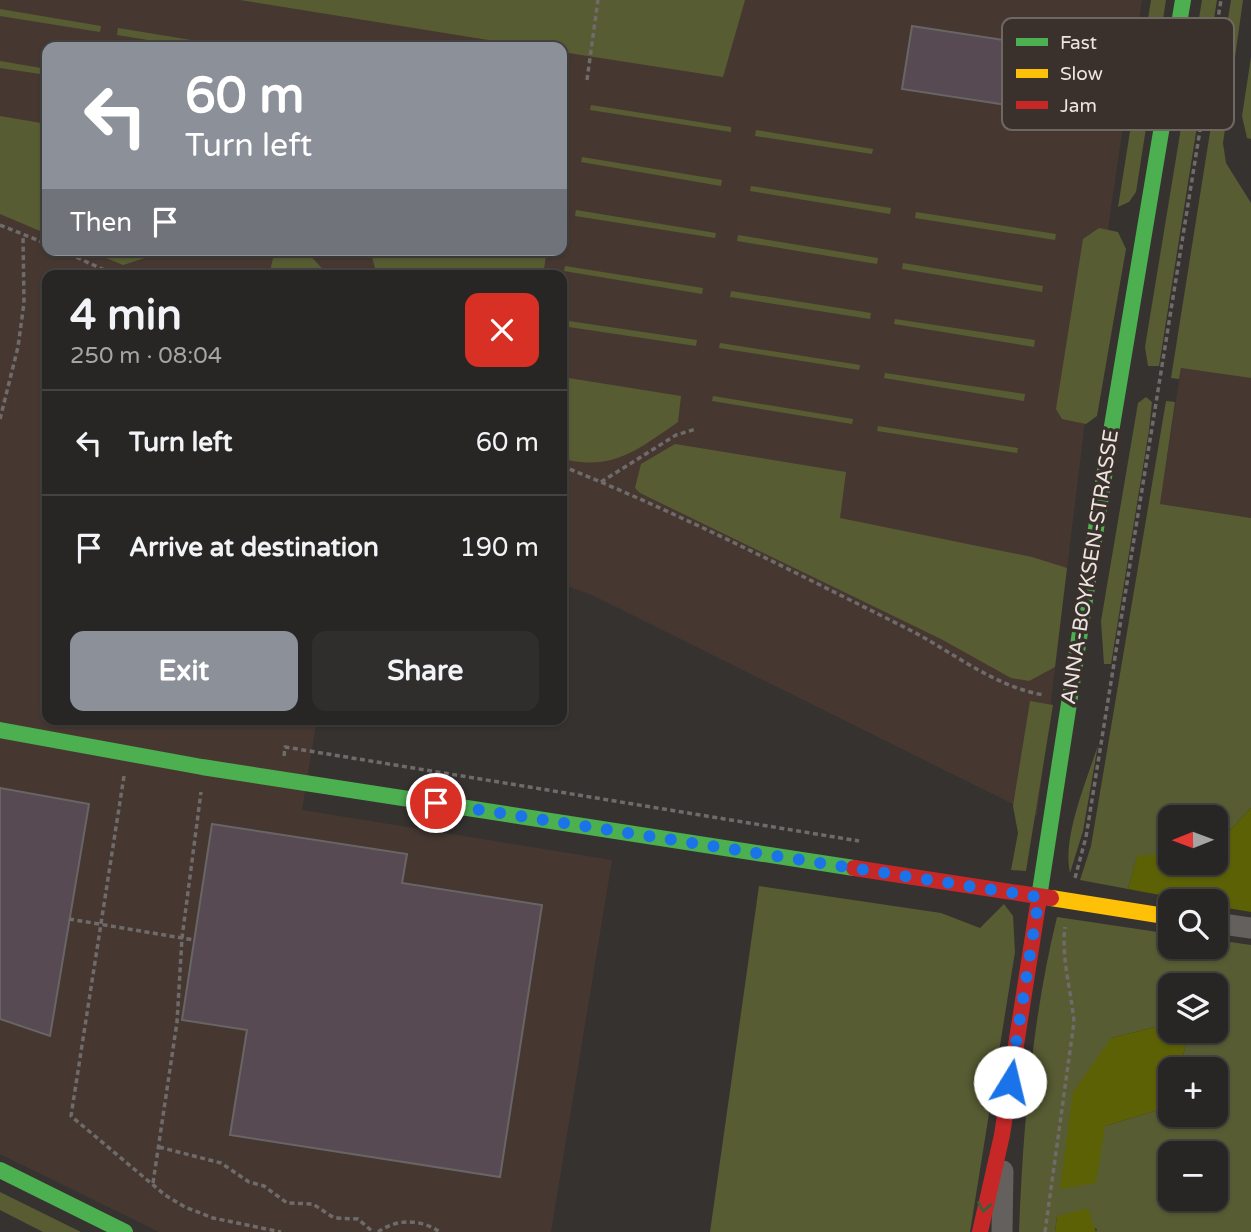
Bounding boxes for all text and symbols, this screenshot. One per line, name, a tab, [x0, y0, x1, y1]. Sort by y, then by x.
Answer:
legend	[1002, 18, 1234, 130]
text: Fast	[1060, 32, 1097, 54]
text: Slow	[1060, 63, 1103, 85]
text: 60 m	[185, 67, 304, 126]
icon: left	[70, 70, 161, 161]
text: Jam	[1060, 95, 1097, 117]
text: Turn left	[185, 127, 312, 165]
icon: arrive	[146, 203, 184, 241]
text: Then	[70, 207, 132, 238]
text: 4 min	[70, 290, 182, 341]
button: close	[465, 293, 539, 367]
text: 250 m · 08:04	[70, 342, 222, 370]
icon: left	[70, 424, 108, 462]
text: Turn left	[129, 427, 232, 458]
text: 60 m	[476, 427, 539, 458]
street label: ANNA-BOYKSEN-STRASSE	[1056, 428, 1124, 706]
icon: arrive	[70, 529, 108, 567]
text: Arrive at destination	[129, 532, 379, 563]
text: 190 m	[459, 532, 539, 563]
button: Exit	[70, 631, 298, 711]
button: Share	[312, 631, 539, 711]
pin	[406, 773, 466, 833]
icon: arrive	[417, 784, 455, 822]
north arrow	[1158, 805, 1228, 875]
map controls	[1158, 805, 1228, 1211]
button: search	[1158, 889, 1228, 959]
button: layers	[1158, 973, 1228, 1043]
position arrow	[973, 1045, 1047, 1119]
button: +	[1158, 1057, 1228, 1127]
button: −	[1158, 1141, 1228, 1211]
one-way arrow	[977, 1201, 992, 1213]

